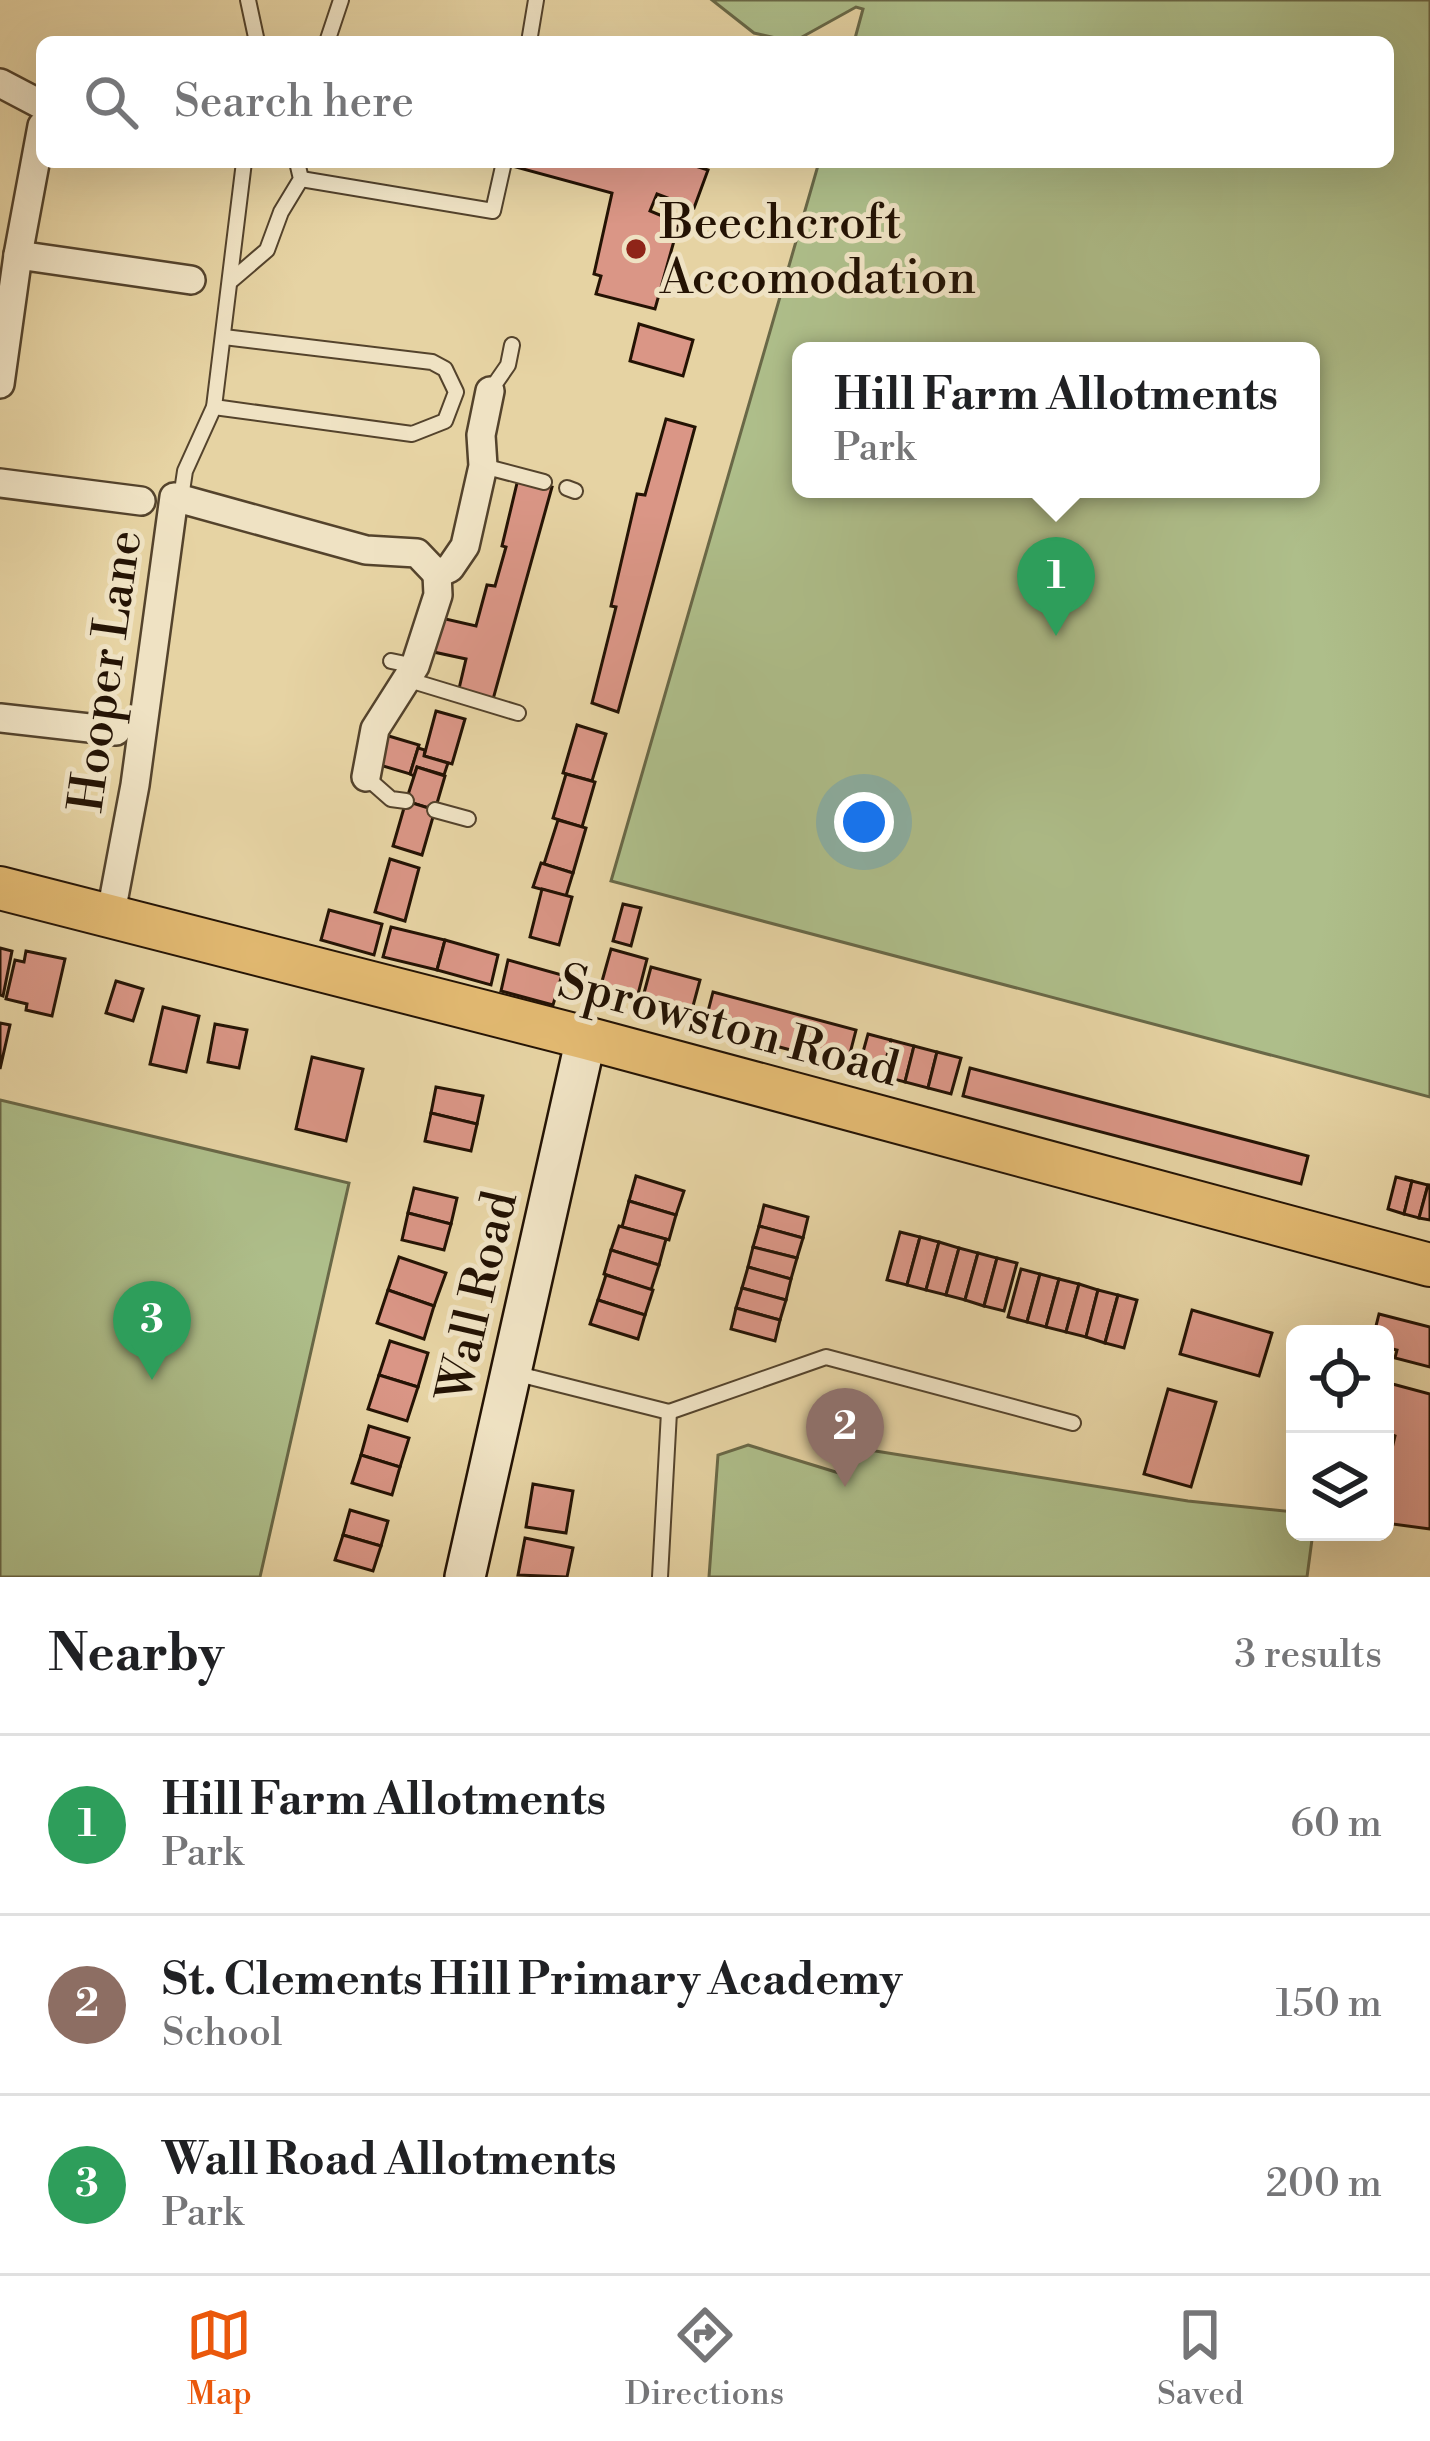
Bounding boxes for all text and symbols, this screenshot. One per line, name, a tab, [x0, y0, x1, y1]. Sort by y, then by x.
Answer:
search box	[36, 36, 1394, 168]
icon: search	[78, 69, 144, 135]
text: Search here	[174, 74, 414, 131]
place label: Beechcroft Accomodation	[659, 194, 976, 309]
marker: Beechcroft Accomodation	[623, 236, 649, 262]
popup	[792, 342, 1320, 498]
text: Hill Farm Allotments	[834, 367, 1278, 424]
text: Park	[834, 424, 915, 473]
street label: Hooper Lane	[58, 527, 156, 816]
pin: 1	[1017, 537, 1095, 636]
your location	[834, 792, 894, 852]
street label: Sprowston Road	[551, 953, 905, 1101]
street label: Wall Road	[425, 1185, 532, 1410]
pin: 3	[113, 1281, 191, 1380]
map controls	[1286, 1325, 1394, 1541]
button: locate	[1286, 1325, 1394, 1433]
pin: 2	[806, 1388, 884, 1487]
button: layers	[1286, 1433, 1394, 1541]
text: Nearby	[48, 1623, 224, 1687]
text: 3 results	[1234, 1631, 1382, 1680]
text: Hill Farm Allotments	[162, 1772, 606, 1829]
text: 1	[78, 1800, 96, 1849]
text: 60 m	[1290, 1800, 1382, 1849]
text: Park	[162, 1829, 243, 1878]
text: St. Clements Hill Primary Academy	[162, 1952, 903, 2009]
text: 2	[75, 1980, 99, 2029]
text: 150 m	[1276, 1980, 1382, 2029]
text: School	[162, 2009, 282, 2058]
text: Wall Road Allotments	[162, 2132, 616, 2189]
text: 3	[75, 2160, 99, 2209]
text: 200 m	[1266, 2160, 1382, 2209]
text: Park	[162, 2189, 243, 2238]
tab: Map	[186, 2302, 252, 2415]
tab: Directions	[625, 2302, 784, 2415]
tab: Saved	[1157, 2302, 1244, 2415]

